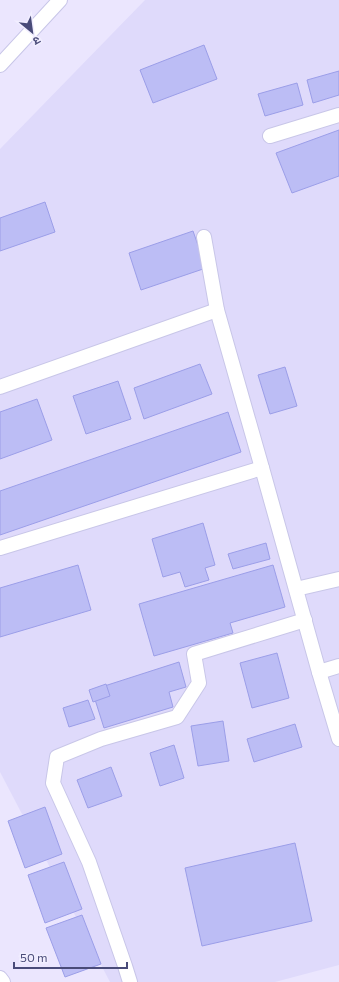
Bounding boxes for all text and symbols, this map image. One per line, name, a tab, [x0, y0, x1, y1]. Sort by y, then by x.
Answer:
north arrow	[12, 12, 52, 52]
text: उ	[31, 34, 43, 49]
scale bar	[14, 944, 127, 970]
text: 50 m	[20, 950, 48, 964]

